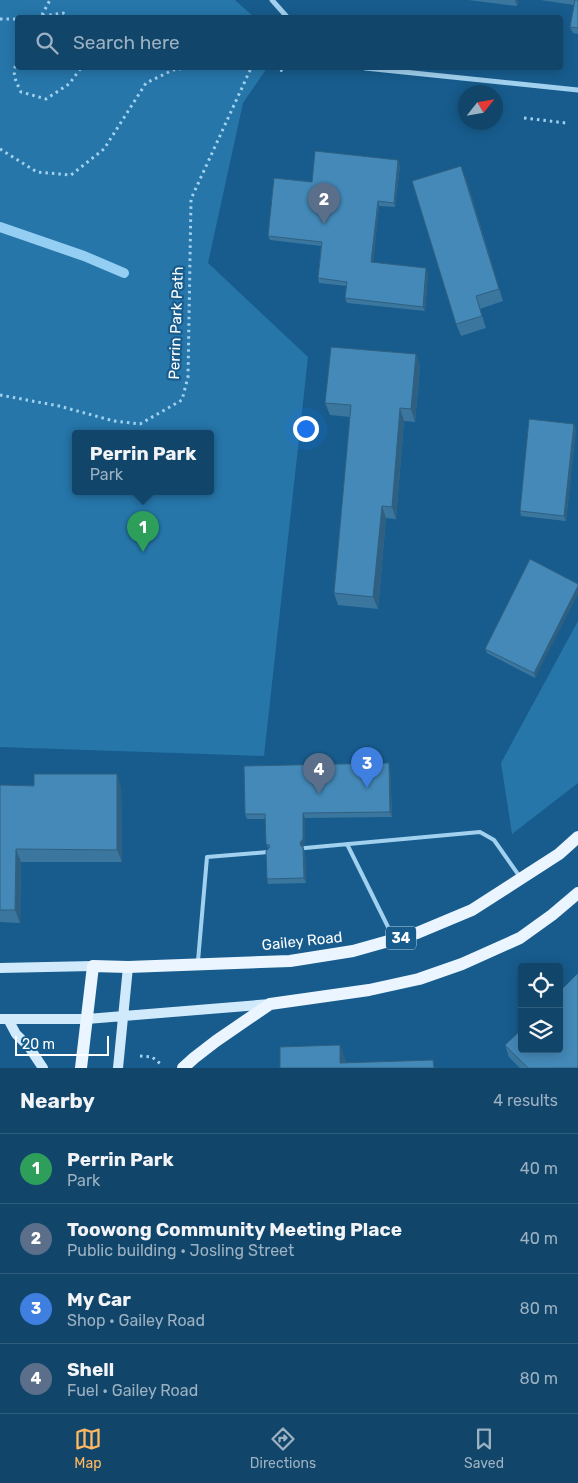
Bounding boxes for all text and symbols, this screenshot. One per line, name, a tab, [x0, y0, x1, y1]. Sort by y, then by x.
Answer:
search box	[15, 15, 563, 70]
icon: search	[33, 29, 61, 57]
text: Search here	[73, 31, 180, 54]
north arrow	[458, 85, 503, 130]
pin: 2	[308, 183, 340, 224]
street label: Perrin Park Path	[165, 266, 187, 380]
your location	[293, 416, 319, 442]
popup	[72, 430, 214, 495]
text: Perrin Park	[90, 442, 196, 465]
text: Park	[90, 465, 123, 484]
pin: 1	[127, 511, 159, 552]
pin: 3	[351, 747, 383, 788]
pin: 4	[303, 753, 335, 794]
road number: 34	[386, 926, 416, 950]
street label: Gailey Road	[261, 928, 343, 954]
map controls	[518, 963, 563, 1053]
button: locate	[518, 963, 563, 1008]
button: layers	[518, 1008, 563, 1053]
scale bar	[15, 1033, 109, 1056]
text: 20 m	[22, 1036, 55, 1053]
text: Nearby	[20, 1088, 95, 1113]
text: 4 results	[493, 1091, 558, 1110]
text: Perrin Park	[67, 1148, 174, 1171]
text: 1	[32, 1159, 40, 1178]
text: 40 m	[520, 1159, 558, 1178]
text: Park	[67, 1171, 100, 1190]
text: Toowong Community Meeting Place	[67, 1218, 402, 1241]
text: 2	[31, 1229, 41, 1248]
text: 40 m	[520, 1229, 558, 1248]
text: Public building · Josling Street	[67, 1241, 294, 1260]
text: My Car	[67, 1288, 131, 1311]
text: 3	[31, 1299, 41, 1318]
text: 80 m	[520, 1299, 558, 1318]
text: Shop · Gailey Road	[67, 1311, 205, 1330]
text: Shell	[67, 1358, 114, 1381]
text: 4	[31, 1369, 41, 1388]
text: 80 m	[520, 1369, 558, 1388]
text: Fuel · Gailey Road	[67, 1381, 198, 1400]
tab: Map	[74, 1425, 102, 1472]
tab: Directions	[250, 1425, 316, 1472]
tab: Saved	[464, 1425, 504, 1472]

